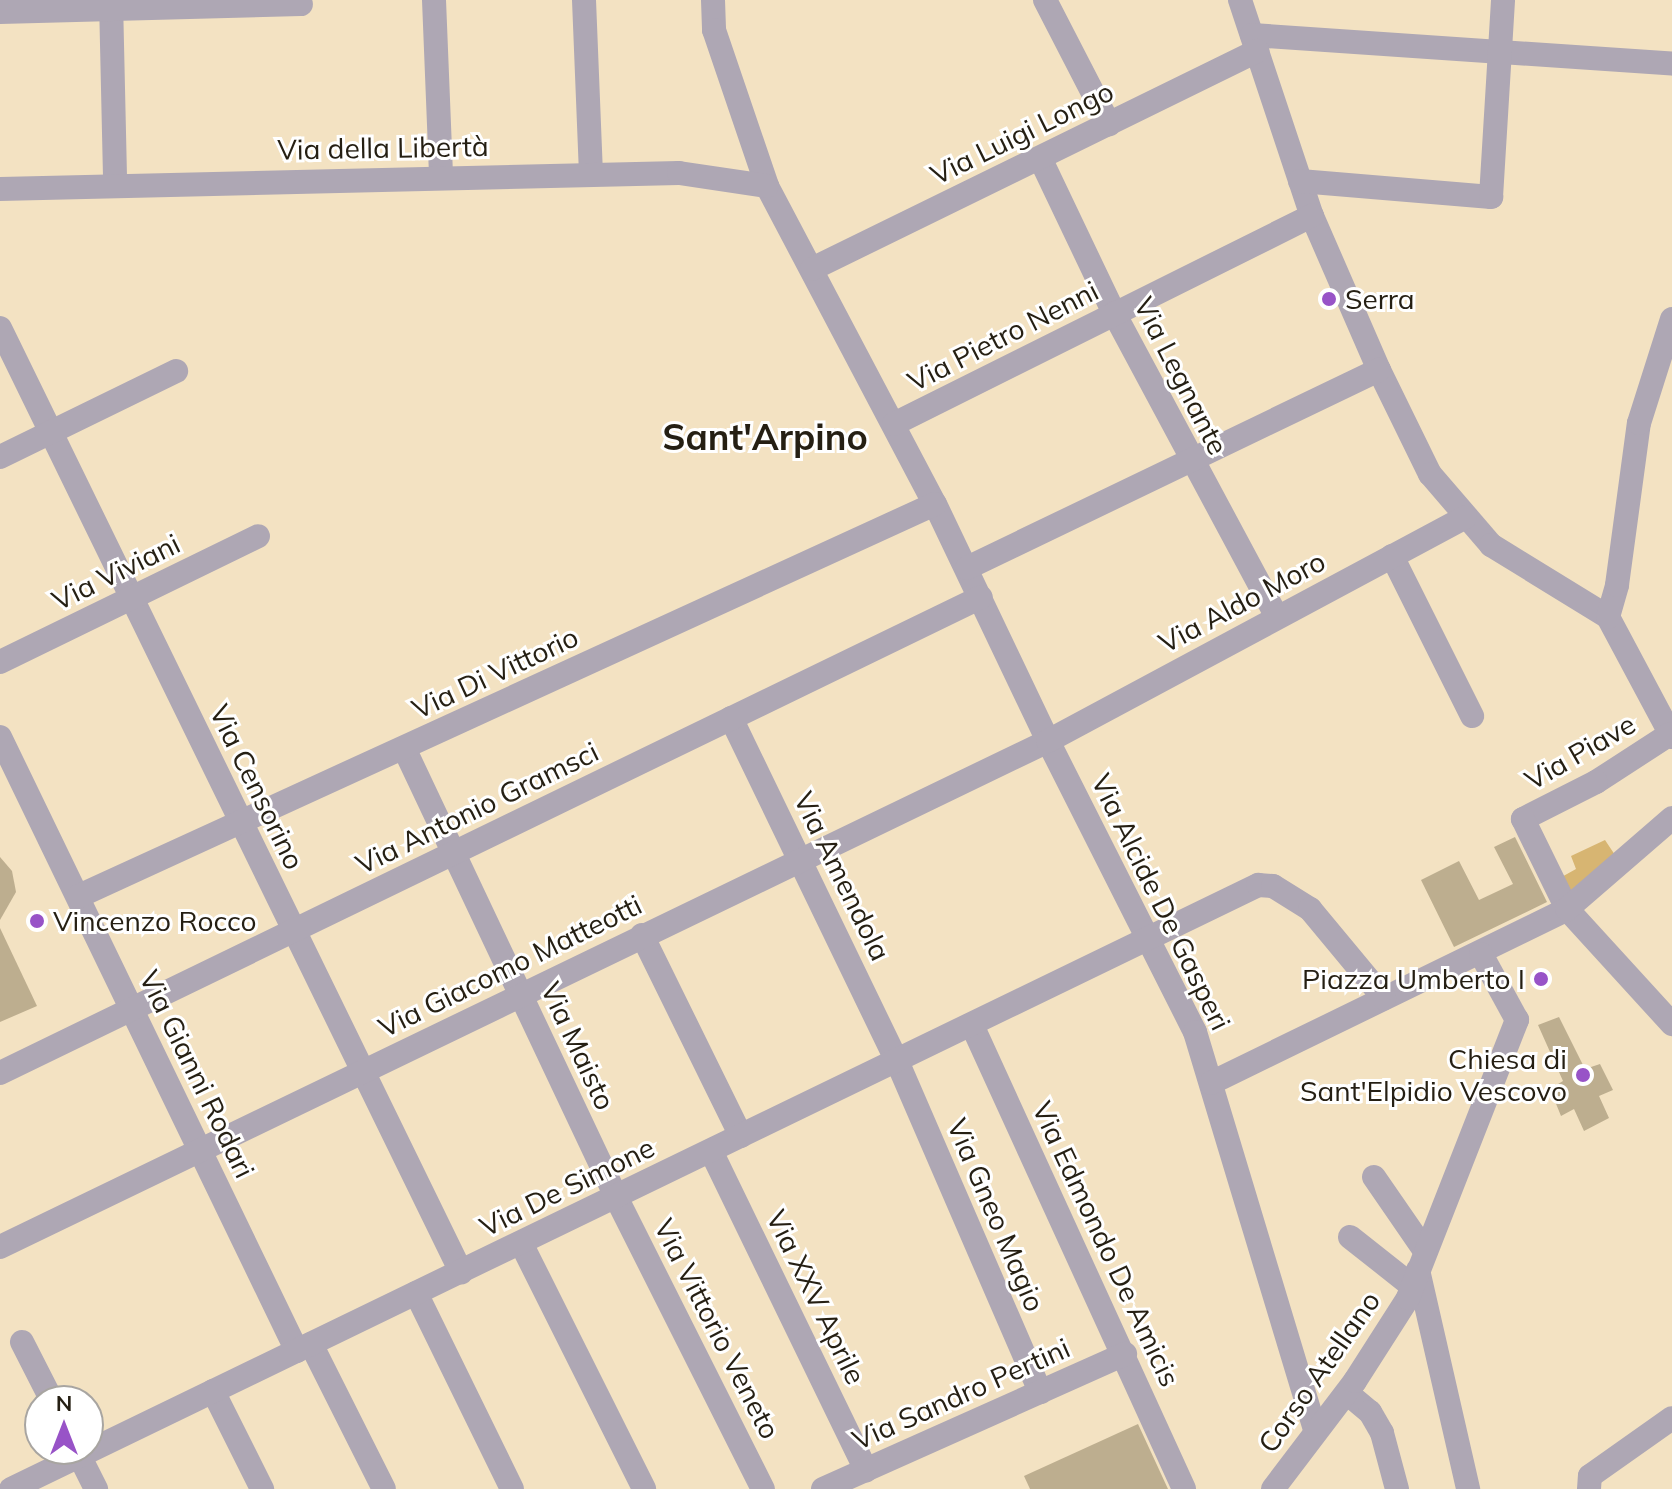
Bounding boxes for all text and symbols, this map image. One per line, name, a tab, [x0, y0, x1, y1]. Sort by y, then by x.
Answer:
street label: Via Luigi Longo	[925, 74, 1119, 192]
street label: Via della Libertà	[277, 129, 489, 167]
street label: Via Pietro Nenni	[902, 274, 1104, 398]
place label: Serra	[1345, 282, 1415, 316]
marker: Serra	[1320, 290, 1338, 308]
street label: Via Legnante	[1127, 292, 1235, 460]
district label: Sant'Arpino	[662, 415, 868, 459]
street label: Via Viviani	[47, 527, 185, 617]
street label: Via Aldo Moro	[1153, 544, 1331, 660]
street label: Via Di Vittorio	[407, 620, 583, 726]
street label: Via Censorino	[203, 699, 311, 875]
street label: Via Piave	[1519, 707, 1641, 797]
street label: Via Antonio Gramsci	[350, 735, 604, 881]
street label: Via Alcide De Gasperi	[1084, 768, 1238, 1036]
street label: Via Amendola	[787, 786, 897, 966]
street label: Via Giacomo Matteotti	[373, 888, 647, 1044]
place label: Vincenzo Rocco	[53, 904, 257, 938]
marker: Vincenzo Rocco	[28, 912, 46, 930]
place label: Piazza Umberto I	[1302, 962, 1525, 996]
street label: Via Gianni Rodari	[132, 965, 262, 1183]
marker: Piazza Umberto I	[1532, 970, 1550, 988]
street label: Via Maisto	[534, 977, 622, 1115]
place label: Chiesa di Sant'Elpidio Vescovo	[1300, 1042, 1567, 1108]
marker: Chiesa di Sant'Elpidio Vescovo	[1574, 1066, 1592, 1084]
street label: Via Edmondo De Amicis	[1025, 1096, 1187, 1392]
street label: Via Gneo Magio	[940, 1114, 1052, 1316]
street label: Via De Simone	[474, 1130, 660, 1244]
street label: Via XXV Aprile	[759, 1205, 873, 1389]
street label: Via Vittorio Veneto	[647, 1214, 787, 1444]
street label: Corso Atellano	[1251, 1285, 1387, 1459]
street label: Via Sandro Pertini	[847, 1331, 1075, 1457]
north arrow	[24, 1385, 104, 1465]
text: N	[56, 1389, 72, 1417]

